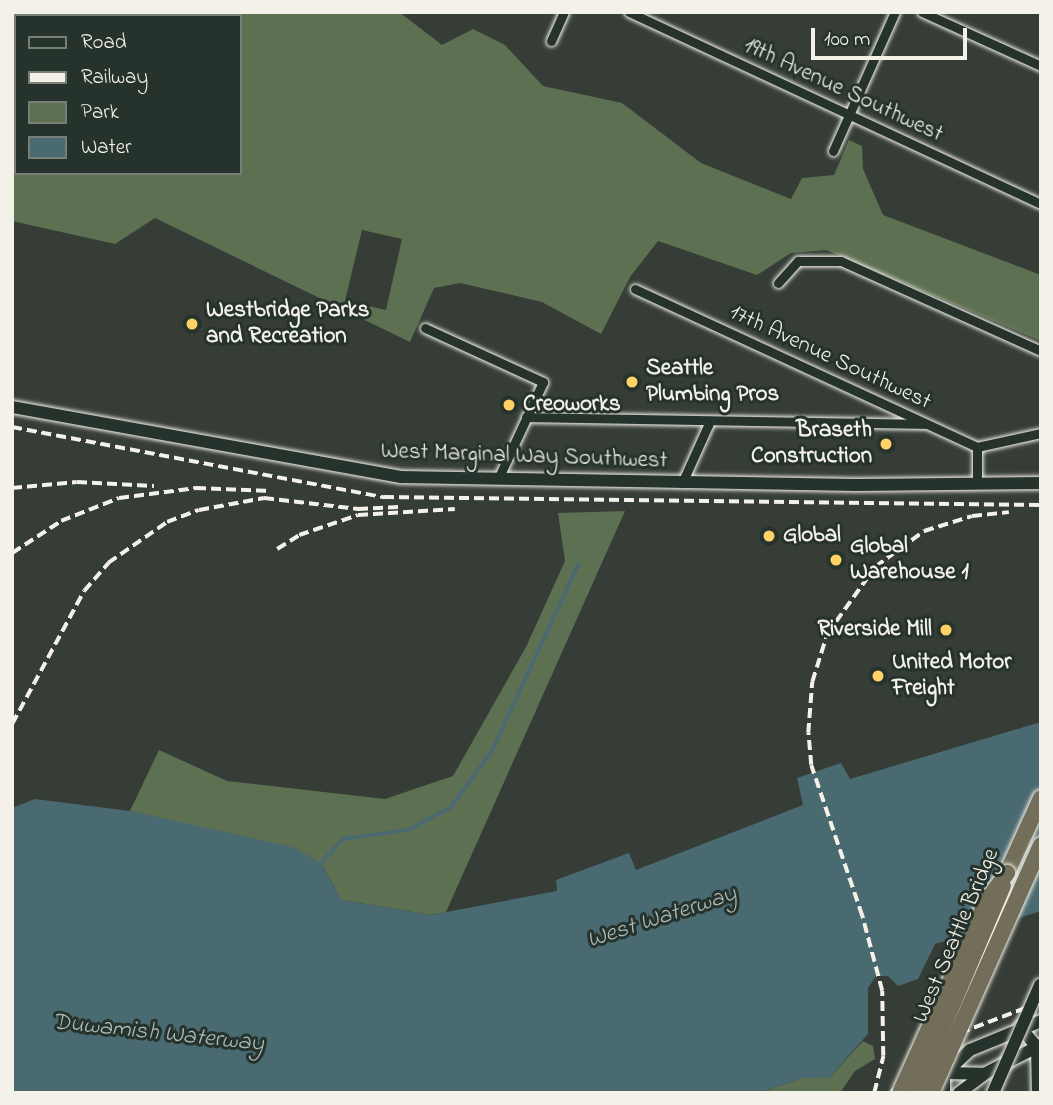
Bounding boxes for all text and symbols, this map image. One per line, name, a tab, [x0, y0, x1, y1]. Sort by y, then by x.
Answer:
legend	[14, 14, 242, 175]
scale bar	[815, 14, 971, 58]
text: 100 m	[824, 25, 870, 55]
text: Road	[81, 28, 127, 58]
street label: 19th Avenue Southwest	[739, 33, 947, 149]
text: Railway	[81, 63, 148, 93]
text: Park	[81, 98, 119, 128]
text: Water	[81, 133, 132, 163]
place label: Westbridge Parks and Recreation	[206, 297, 370, 351]
street label: 17th Avenue Southwest	[725, 299, 935, 417]
marker: Westbridge Parks and Recreation	[184, 316, 200, 332]
place label: Seattle Plumbing Pros	[646, 355, 779, 409]
marker: Seattle Plumbing Pros	[624, 374, 640, 390]
place label: Creoworks	[523, 391, 621, 419]
marker: Creoworks	[501, 397, 517, 413]
place label: Braseth Construction	[751, 417, 872, 471]
marker: Braseth Construction	[878, 436, 894, 452]
street label: West Marginal Way Southwest	[380, 438, 668, 476]
place label: Global	[783, 522, 841, 550]
marker: Global	[761, 528, 777, 544]
place label: Global Warehouse 1	[850, 533, 969, 587]
marker: Global Warehouse 1	[828, 552, 844, 568]
place label: Riverside Mill	[817, 616, 932, 644]
marker: Riverside Mill	[938, 622, 954, 638]
place label: United Motor Freight	[892, 649, 1011, 703]
marker: United Motor Freight	[870, 668, 886, 684]
street label: West Seattle Bridge	[908, 845, 1006, 1027]
water label: West Waterway	[584, 880, 740, 956]
water label: Duwamish Waterway	[51, 1009, 265, 1059]

